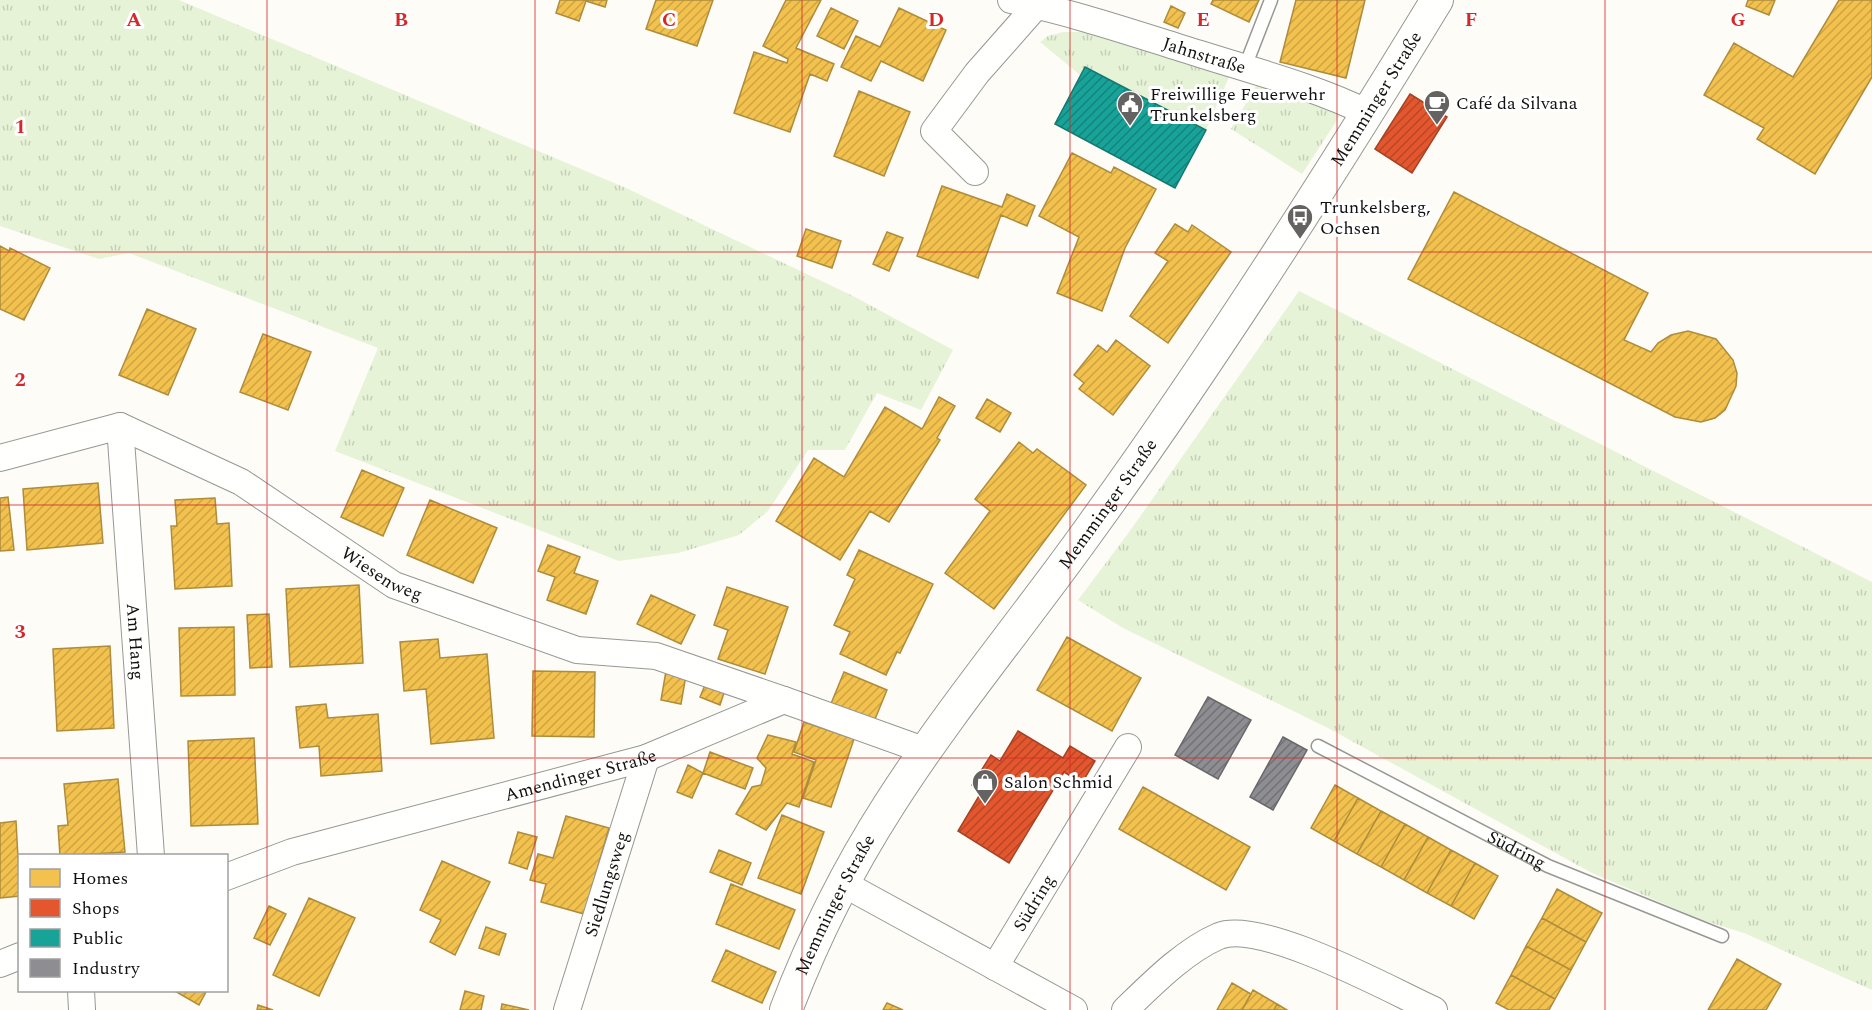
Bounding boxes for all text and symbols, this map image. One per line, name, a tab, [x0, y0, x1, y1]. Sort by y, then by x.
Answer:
text: A	[126, 5, 142, 35]
text: B	[394, 5, 408, 35]
text: C	[662, 5, 676, 35]
text: D	[928, 5, 944, 35]
text: E	[1196, 5, 1210, 35]
text: F	[1465, 5, 1477, 35]
text: G	[1730, 5, 1746, 35]
street label: Memminger Straße	[1324, 26, 1429, 172]
street label: Jahnstraße	[1159, 30, 1249, 81]
place label: Freiwillige Feuerwehr Trunkelsberg	[1150, 81, 1325, 129]
cafe icon: Café da Silvana	[1422, 88, 1452, 126]
public building icon: Freiwillige Feuerwehr Trunkelsberg	[1115, 89, 1145, 127]
place label: Café da Silvana	[1456, 90, 1578, 117]
text: 1	[14, 112, 26, 142]
place label: Trunkelsberg, Ochsen	[1320, 194, 1430, 242]
bus stop icon: Trunkelsberg, Ochsen	[1285, 202, 1315, 240]
text: 2	[14, 365, 26, 395]
street label: Memminger Straße	[1052, 433, 1164, 575]
street label: Wiesenweg	[335, 540, 426, 608]
street label: Am Hang	[119, 602, 151, 681]
text: 3	[14, 617, 26, 647]
street label: Amendinger Straße	[502, 742, 661, 809]
shop icon: Salon Schmid	[970, 767, 1000, 805]
place label: Salon Schmid	[1004, 769, 1113, 796]
street label: Südring	[1482, 824, 1550, 877]
street label: Siedlungsweg	[578, 828, 636, 940]
street label: Memminger Straße	[788, 829, 882, 980]
legend	[18, 854, 228, 992]
text: Homes	[72, 865, 128, 892]
street label: Südring	[1006, 869, 1062, 937]
text: Shops	[72, 895, 120, 922]
text: Public	[72, 925, 123, 952]
text: Industry	[72, 955, 141, 982]

